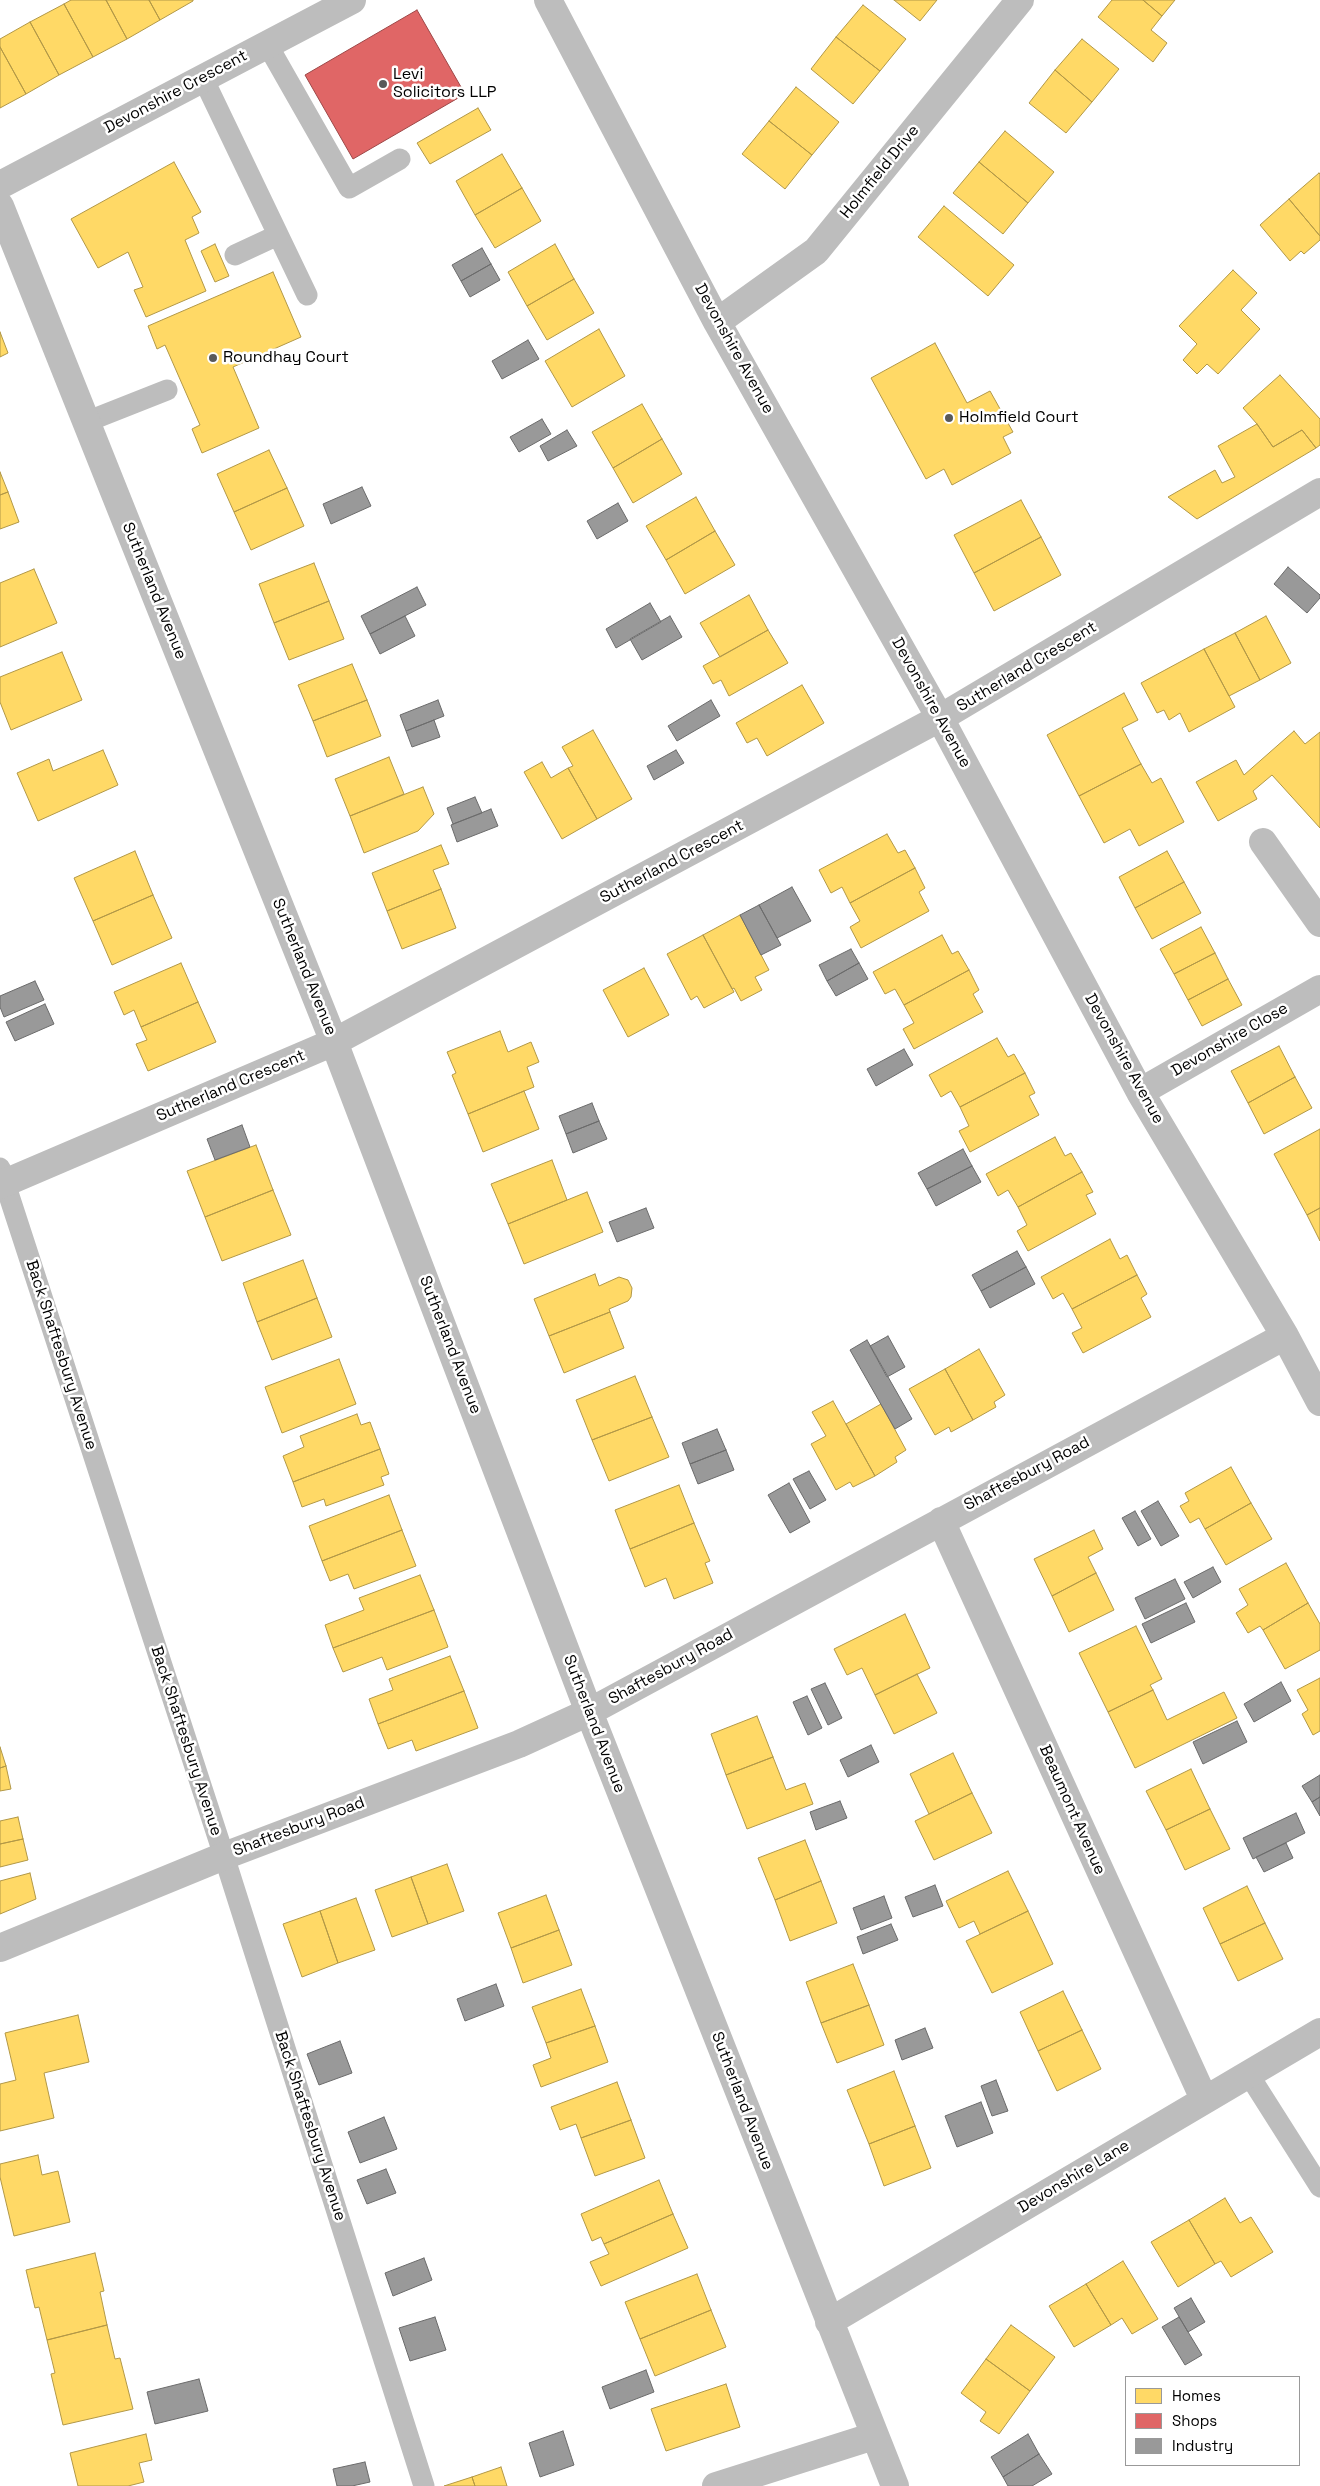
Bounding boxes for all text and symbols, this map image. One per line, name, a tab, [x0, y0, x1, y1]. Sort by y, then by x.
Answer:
street label: Devonshire Crescent	[101, 46, 251, 138]
place label: Levi Solicitors LLP	[393, 65, 496, 103]
marker: Levi Solicitors LLP	[377, 78, 389, 90]
street label: Holmfield Drive	[836, 121, 924, 223]
street label: Devonshire Avenue	[690, 281, 778, 417]
place label: Roundhay Court	[223, 348, 349, 368]
marker: Roundhay Court	[207, 352, 219, 364]
place label: Holmfield Court	[959, 408, 1079, 428]
marker: Holmfield Court	[943, 412, 955, 424]
street label: Sutherland Avenue	[118, 520, 190, 662]
street label: Sutherland Crescent	[954, 618, 1100, 716]
street label: Devonshire Avenue	[887, 635, 975, 771]
street label: Sutherland Crescent	[597, 816, 747, 908]
street label: Sutherland Avenue	[268, 896, 340, 1038]
street label: Devonshire Avenue	[1080, 991, 1168, 1127]
street label: Devonshire Close	[1168, 999, 1292, 1081]
street label: Sutherland Crescent	[154, 1046, 308, 1126]
street label: Back Shaftesbury Avenue	[21, 1258, 101, 1452]
street label: Sutherland Avenue	[415, 1273, 485, 1417]
street label: Shaftesbury Road	[961, 1433, 1093, 1515]
street label: Shaftesbury Road	[605, 1625, 737, 1709]
street label: Back Shaftesbury Avenue	[146, 1644, 226, 1838]
street label: Sutherland Avenue	[559, 1652, 629, 1796]
street label: Beaumont Avenue	[1035, 1742, 1109, 1878]
street label: Shaftesbury Road	[230, 1793, 368, 1861]
street label: Back Shaftesbury Avenue	[270, 2029, 350, 2223]
street label: Sutherland Avenue	[707, 2029, 777, 2173]
street label: Devonshire Lane	[1015, 2136, 1133, 2218]
legend	[1125, 2376, 1300, 2466]
text: Homes	[1172, 2386, 1221, 2405]
text: Shops	[1172, 2411, 1217, 2430]
text: Industry	[1172, 2436, 1233, 2455]

